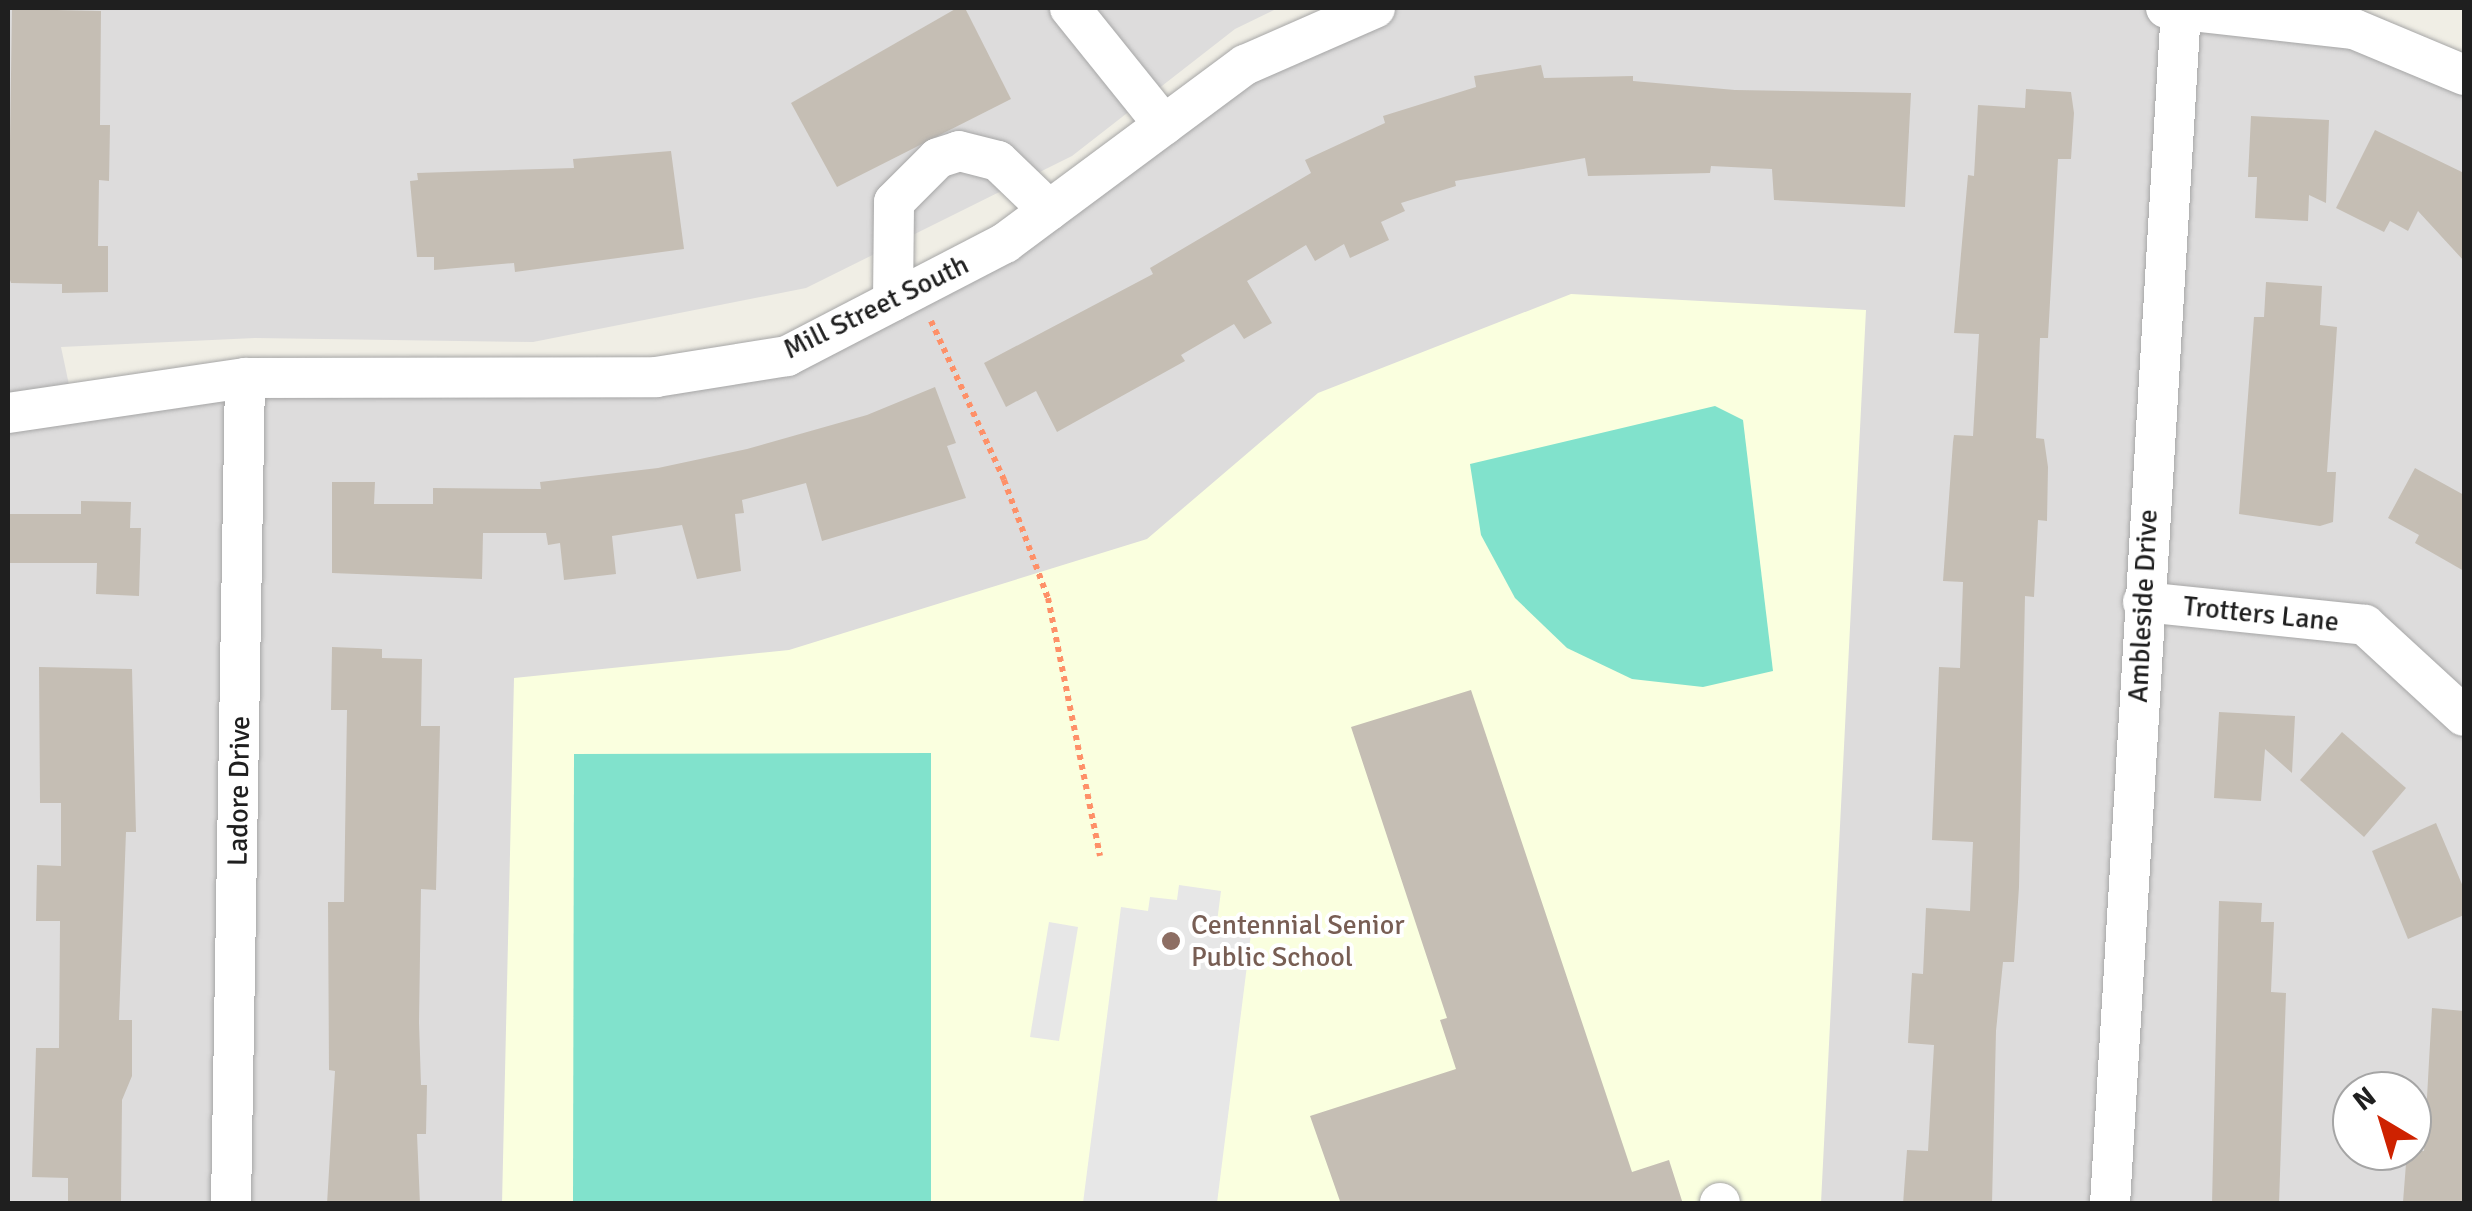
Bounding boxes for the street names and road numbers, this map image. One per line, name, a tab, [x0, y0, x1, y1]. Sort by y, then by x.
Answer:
street label: Mill Street South	[778, 248, 974, 366]
street label: Ambleside Drive	[2121, 508, 2165, 704]
street label: Trotters Lane	[2181, 589, 2341, 639]
street label: Ladore Drive	[221, 716, 257, 866]

